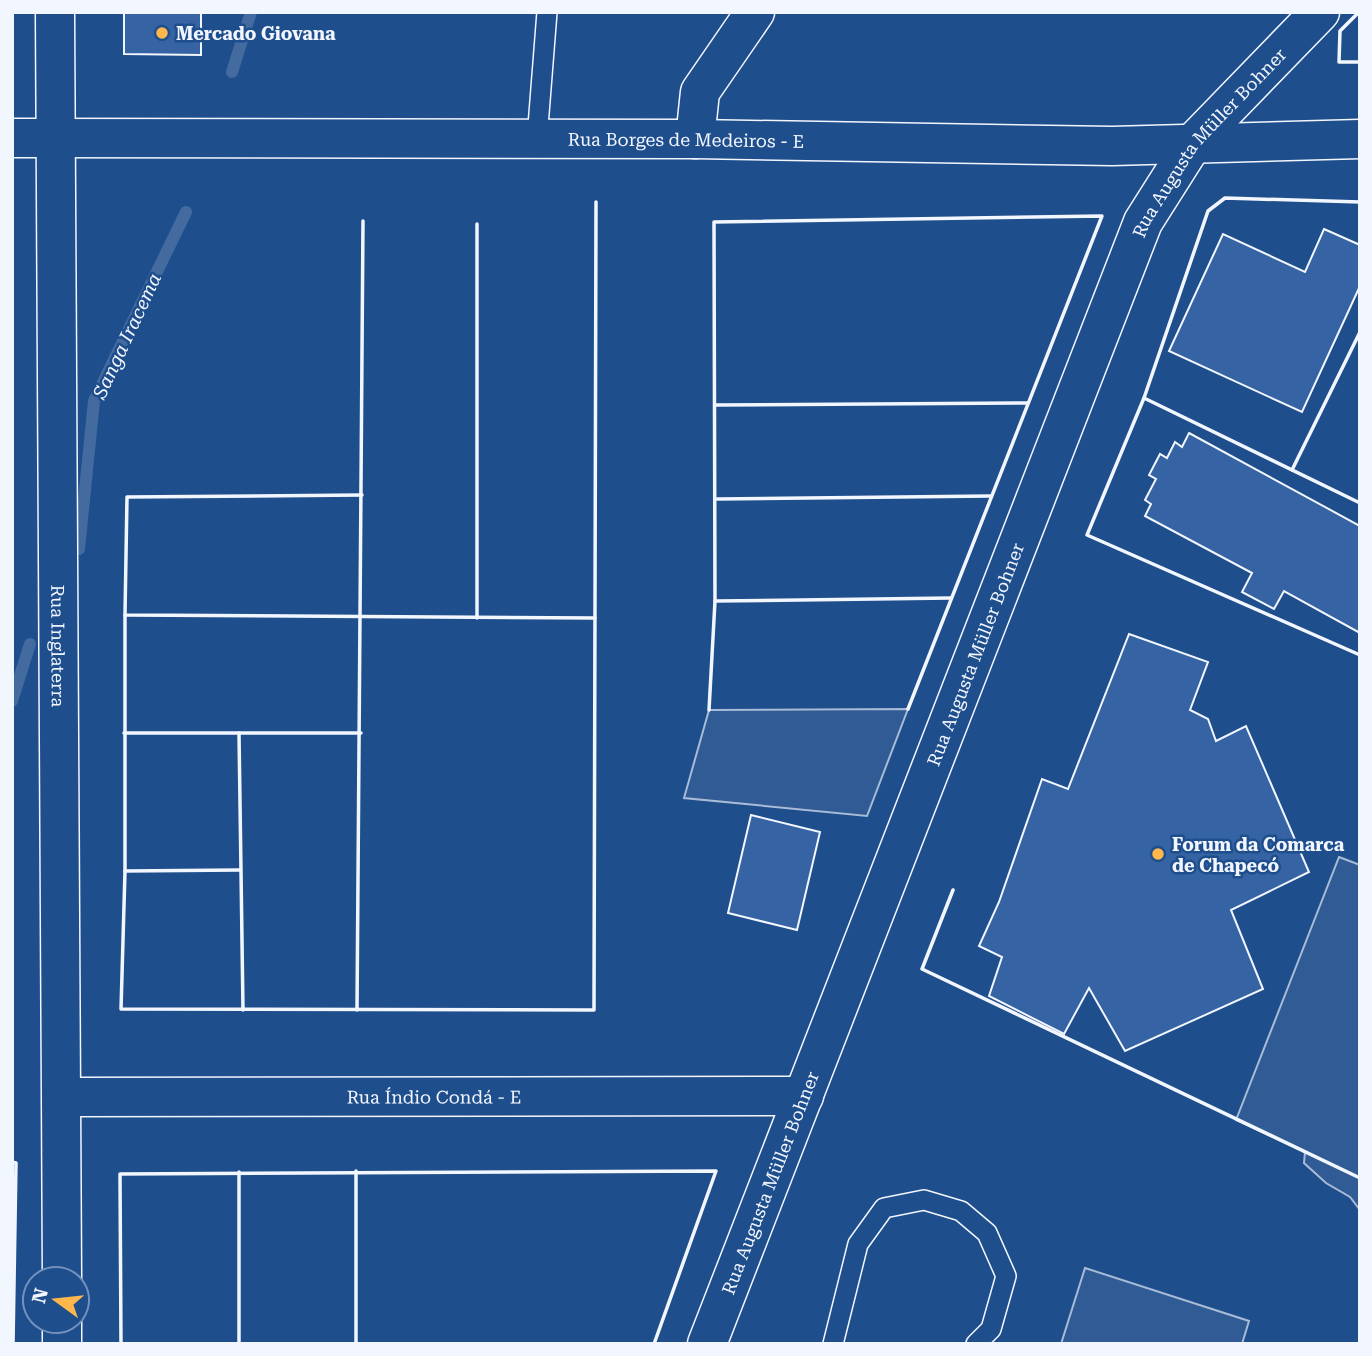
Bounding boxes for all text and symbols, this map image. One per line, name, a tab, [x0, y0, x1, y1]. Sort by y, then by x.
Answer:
place label: Mercado Giovana	[176, 23, 336, 44]
marker: Mercado Giovana	[154, 25, 170, 41]
street label: Rua Augusta Müller Bohner	[1128, 43, 1290, 240]
street label: Rua Borges de Medeiros - E	[568, 128, 804, 151]
water label: Sanga Iracema	[87, 269, 166, 403]
street label: Rua Augusta Müller Bohner	[922, 540, 1028, 769]
street label: Rua Inglaterra	[48, 585, 69, 707]
place label: Forum da Comarca de Chapecó	[1172, 834, 1345, 876]
marker: Forum da Comarca de Chapecó	[1150, 846, 1166, 862]
street label: Rua Augusta Müller Bohner	[717, 1068, 822, 1297]
street label: Rua Índio Condá - E	[347, 1086, 521, 1107]
north arrow	[21, 1265, 91, 1335]
text: N	[27, 1285, 53, 1306]

